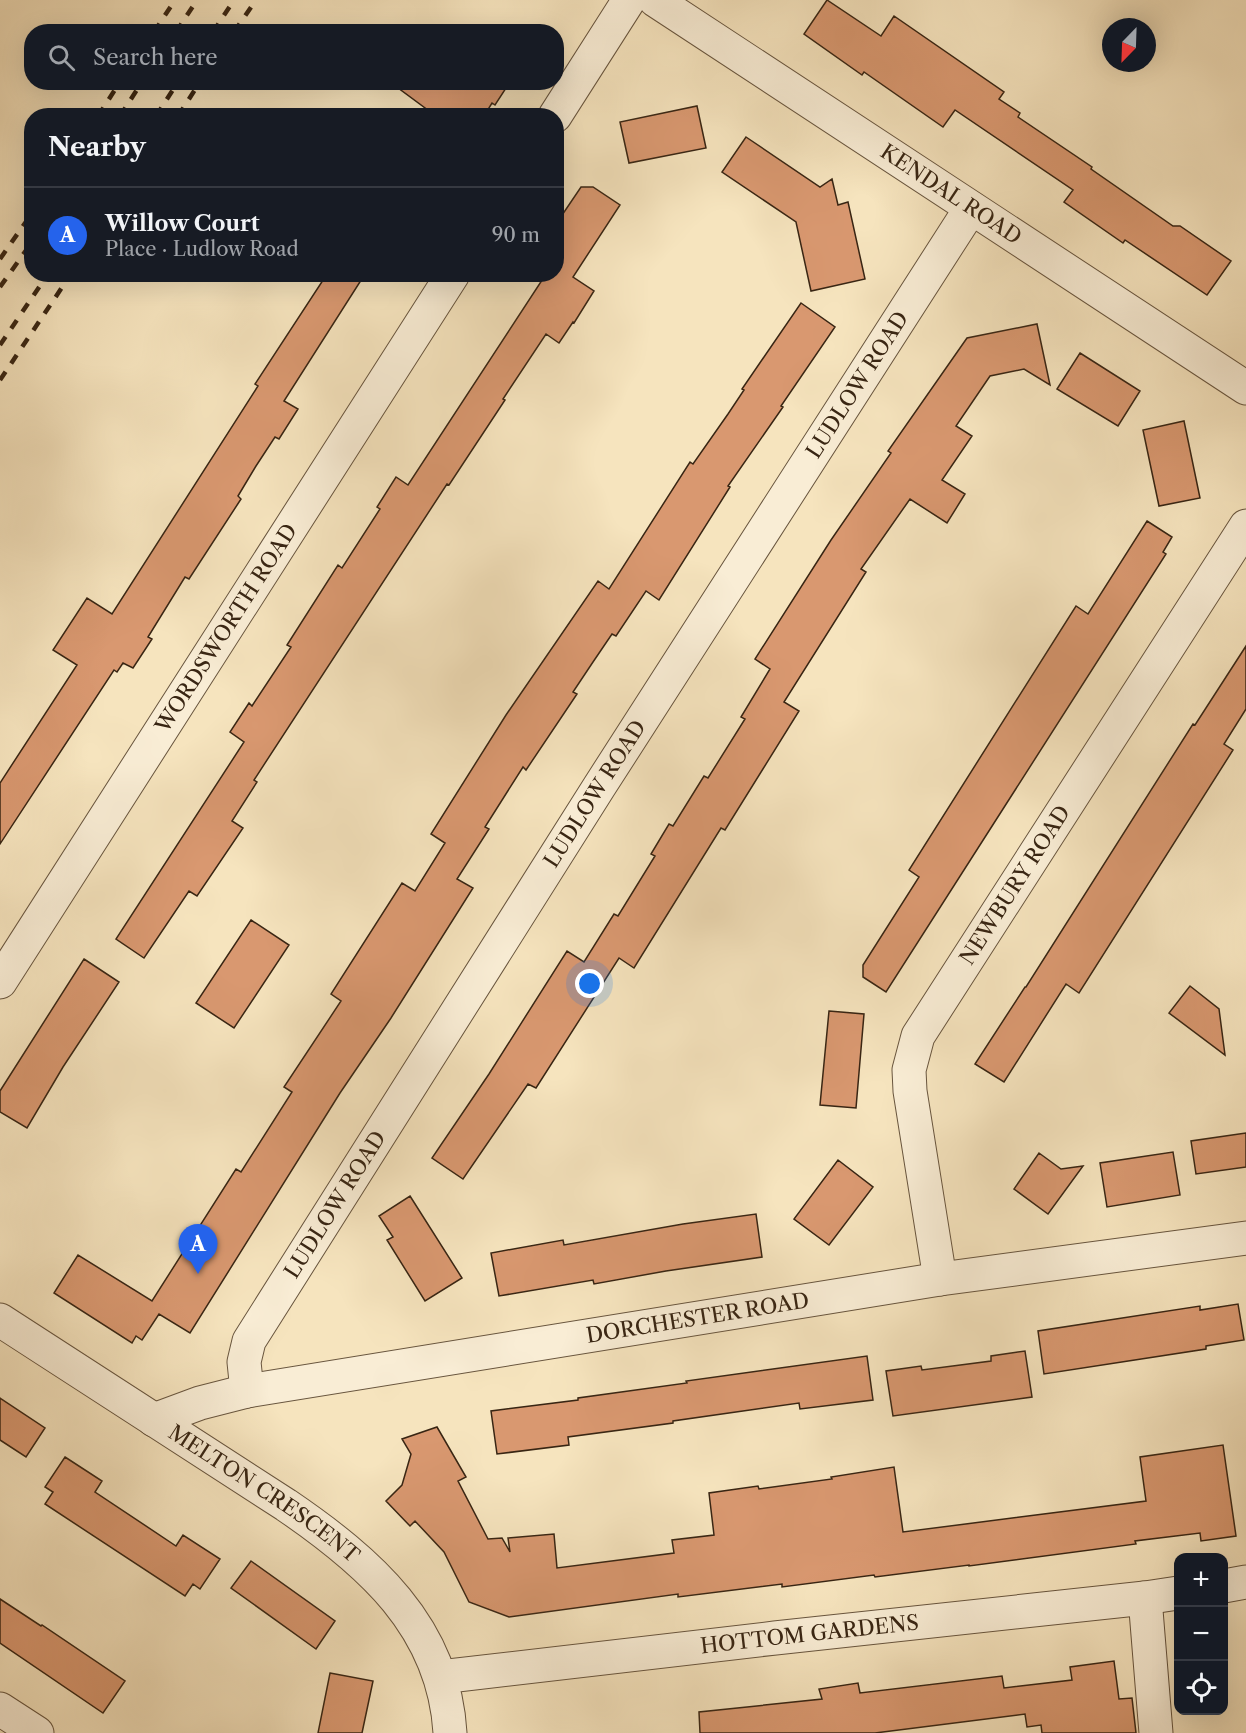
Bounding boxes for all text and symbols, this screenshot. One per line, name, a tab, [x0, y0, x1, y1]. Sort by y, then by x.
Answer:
north arrow	[1102, 18, 1156, 72]
search box	[24, 24, 564, 90]
icon: search	[45, 41, 78, 74]
text: Search here	[93, 44, 218, 71]
text: Nearby	[48, 131, 146, 163]
street label: KENDAL ROAD	[876, 139, 1026, 249]
text: Willow Court	[105, 210, 260, 237]
text: A	[60, 223, 75, 247]
text: 90 m	[492, 223, 540, 247]
text: Place · Ludlow Road	[105, 237, 299, 261]
street label: LUDLOW ROAD	[801, 307, 913, 463]
street label: WORDSWORTH ROAD	[149, 519, 302, 738]
street label: LUDLOW ROAD	[538, 715, 651, 872]
street label: NEWBURY ROAD	[954, 801, 1075, 969]
your location	[575, 969, 604, 998]
street label: LUDLOW ROAD	[279, 1126, 391, 1283]
pin: A	[178, 1224, 218, 1274]
street label: DORCHESTER ROAD	[584, 1287, 811, 1348]
street label: MELTON CRESCENT	[164, 1419, 365, 1568]
map controls	[1174, 1553, 1228, 1715]
button: +	[1174, 1553, 1228, 1607]
button: −	[1174, 1607, 1228, 1661]
street label: HOTTOM GARDENS	[699, 1610, 920, 1659]
button: locate	[1174, 1661, 1228, 1715]

